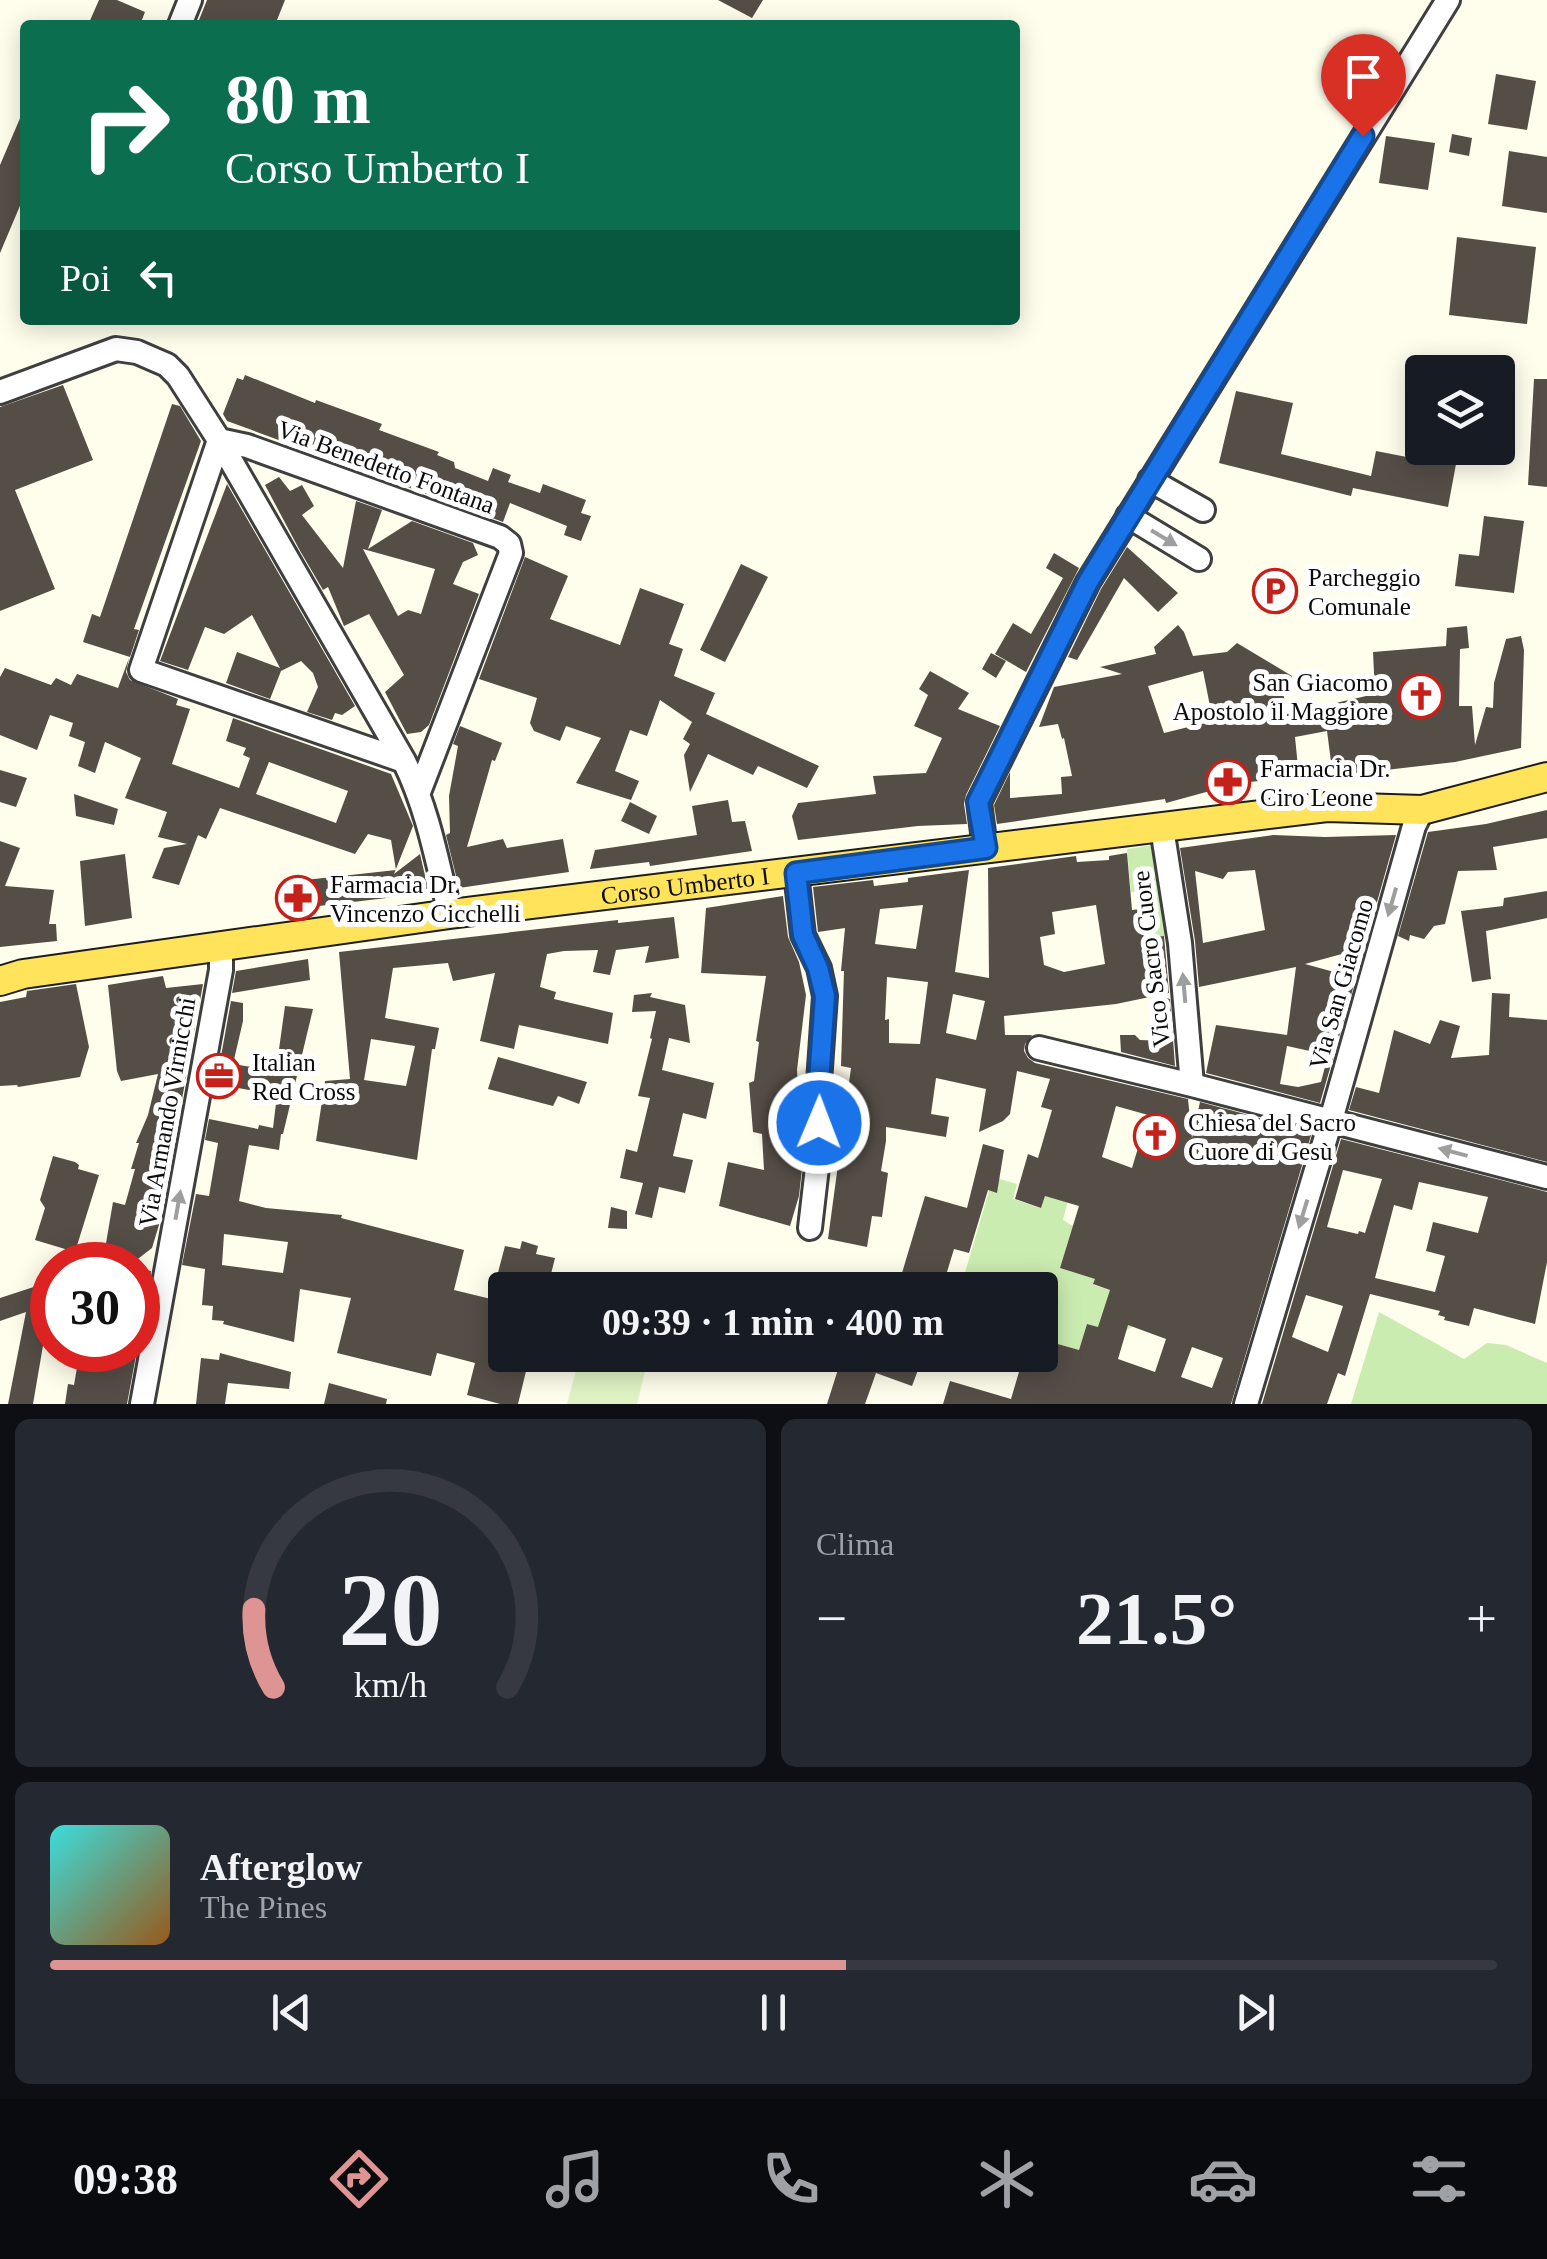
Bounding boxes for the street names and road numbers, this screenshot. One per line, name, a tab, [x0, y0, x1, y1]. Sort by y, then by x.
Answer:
street label: Via Benedetto Fontana	[274, 415, 498, 519]
street label: Corso Umberto I	[599, 862, 771, 909]
street label: Vico Sacro Cuore	[1127, 869, 1175, 1049]
street label: Via San Giacomo	[1304, 896, 1378, 1072]
street label: Via Armando Virnicchi	[134, 995, 200, 1229]

